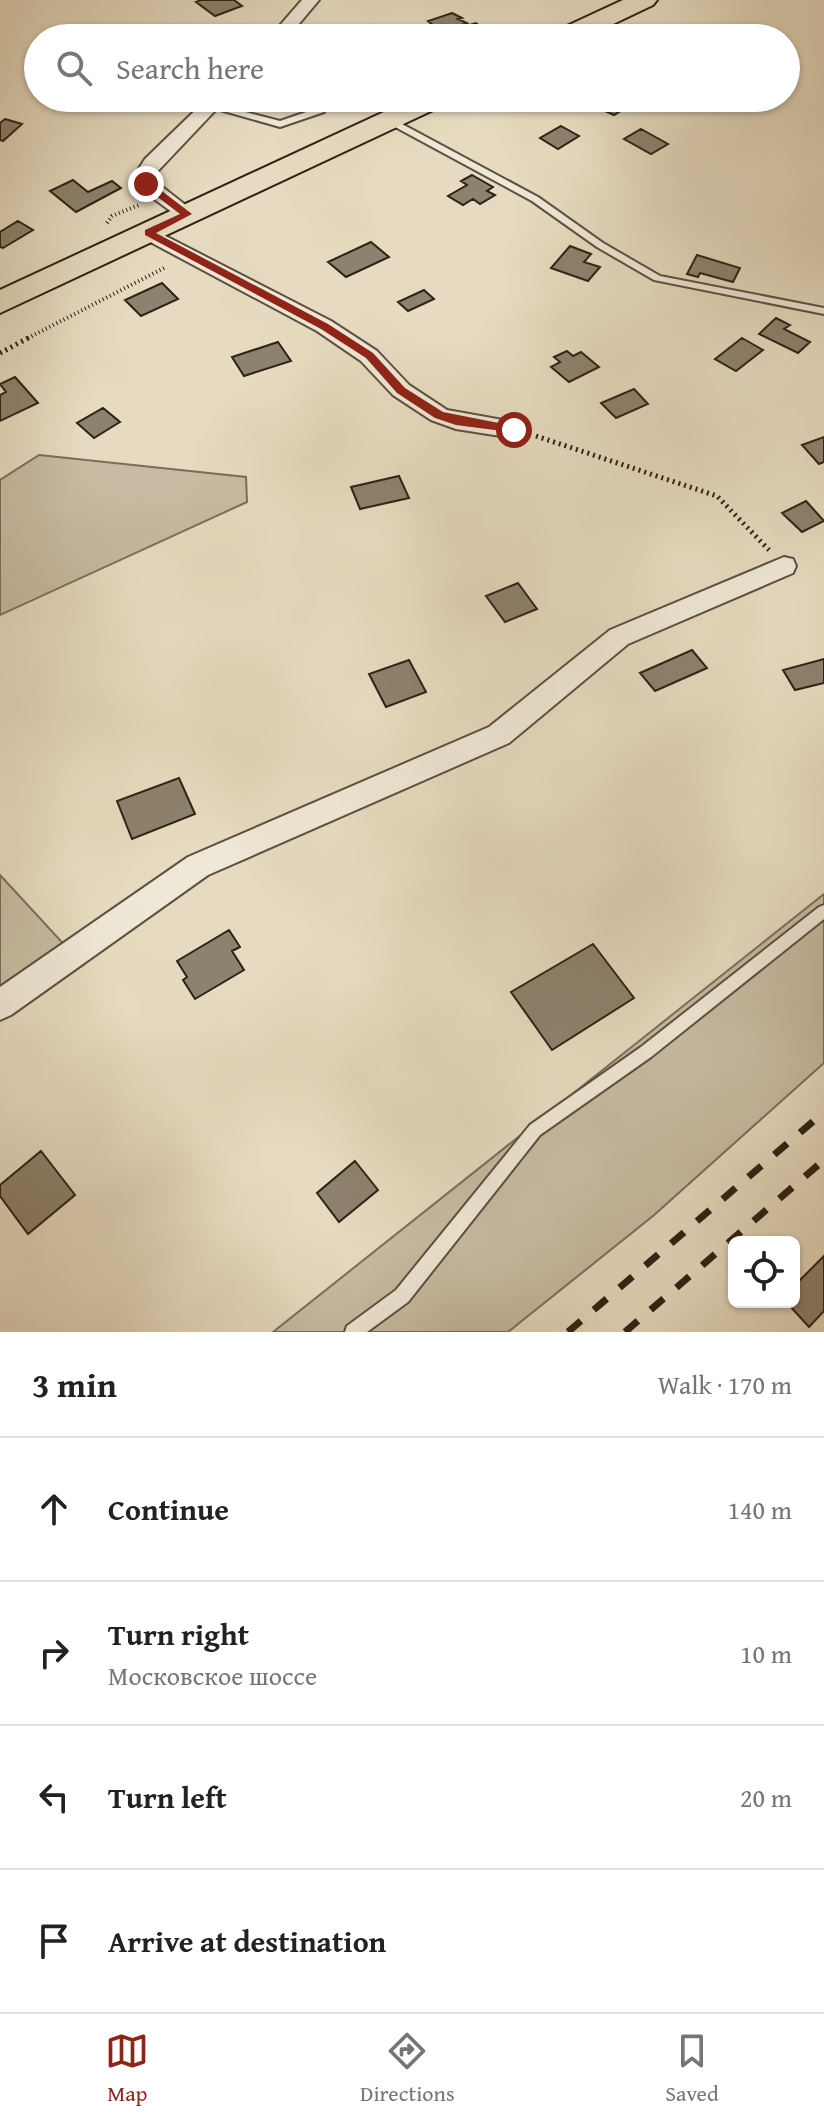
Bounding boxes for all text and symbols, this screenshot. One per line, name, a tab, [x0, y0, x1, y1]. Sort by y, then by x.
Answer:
search box	[24, 24, 800, 112]
icon: search	[52, 46, 96, 90]
text: Search here	[116, 46, 264, 90]
route end	[128, 166, 164, 202]
route start	[496, 412, 532, 448]
map controls	[728, 1236, 800, 1308]
button: locate	[728, 1236, 800, 1308]
text: 3 min	[32, 1360, 117, 1409]
text: Walk · 170 m	[658, 1365, 792, 1404]
icon: ahead	[32, 1487, 76, 1531]
text: Continue	[108, 1487, 229, 1531]
text: 140 m	[727, 1490, 792, 1529]
text: Turn right	[108, 1612, 249, 1656]
icon: right	[32, 1631, 76, 1675]
text: 10 m	[740, 1634, 792, 1673]
text: Московское шоссе	[108, 1656, 317, 1695]
icon: left	[32, 1775, 76, 1819]
text: Turn left	[108, 1775, 227, 1819]
text: 20 m	[740, 1778, 792, 1817]
icon: arrive	[32, 1919, 76, 1963]
text: Arrive at destination	[108, 1919, 386, 1963]
tab: Map	[105, 2029, 149, 2109]
tab: Directions	[360, 2029, 455, 2109]
tab: Saved	[665, 2029, 719, 2109]

